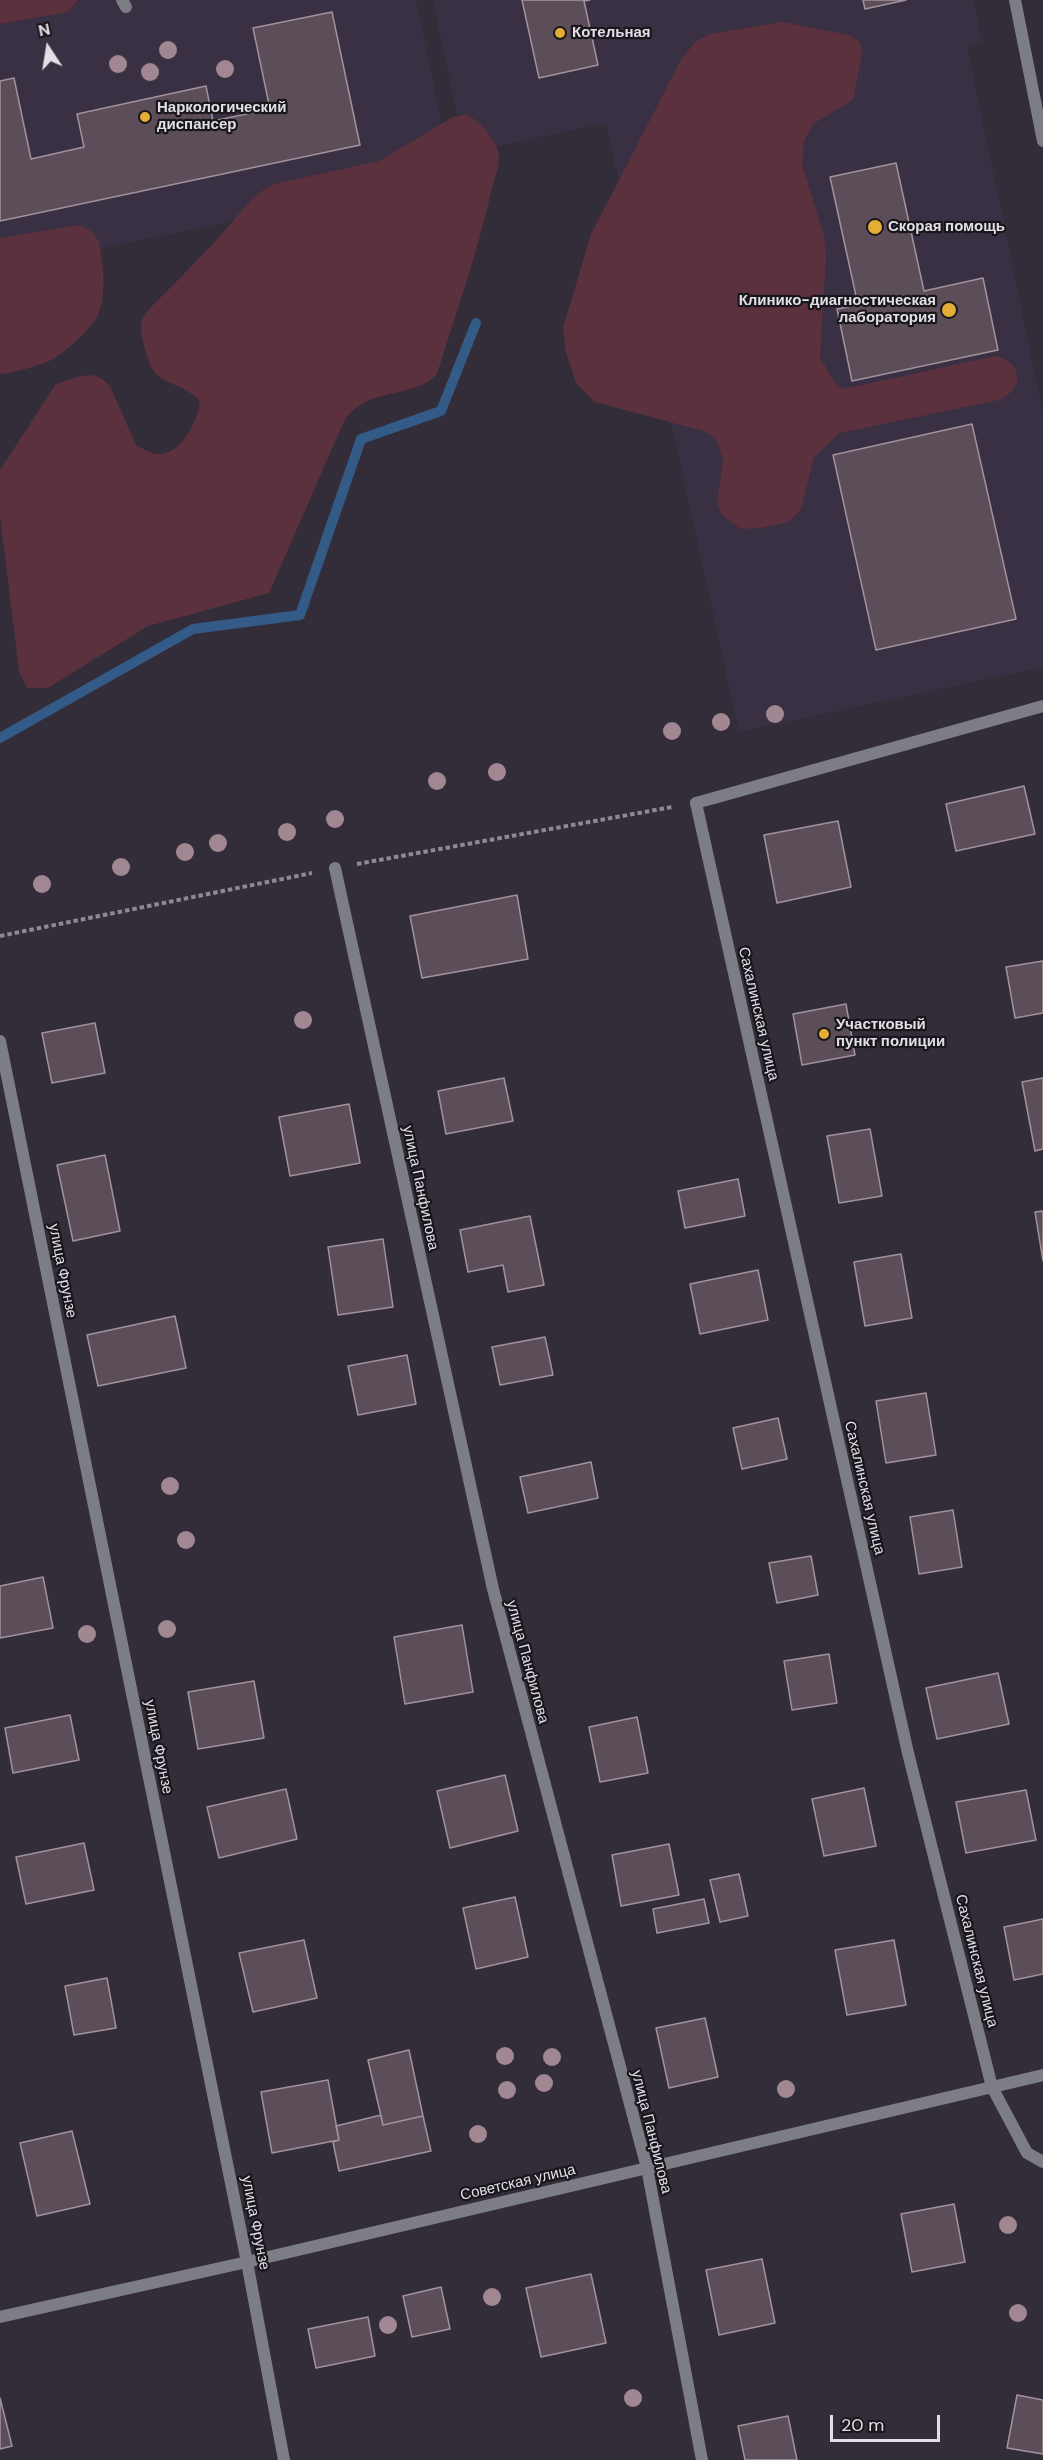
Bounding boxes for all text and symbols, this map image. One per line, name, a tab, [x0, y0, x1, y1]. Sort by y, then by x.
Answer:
north arrow	[18, 18, 78, 78]
text: N	[36, 18, 52, 41]
place label: Котельная	[572, 24, 651, 42]
marker: Котельная	[553, 26, 567, 40]
place label: Наркологический диспансер	[157, 99, 287, 134]
marker: Наркологический диспансер	[138, 110, 152, 124]
marker: Скорая помощь	[866, 218, 884, 236]
place label: Скорая помощь	[888, 218, 1005, 236]
place label: Клинико-диагностическая лаборатория	[739, 292, 936, 327]
marker: Клинико-диагностическая лаборатория	[940, 301, 958, 319]
street label: Сахалинская улица	[734, 945, 782, 1083]
place label: Участковый пункт полиции	[836, 1016, 945, 1051]
marker: Участковый пункт полиции	[817, 1027, 831, 1041]
street label: улица Панфилова	[398, 1124, 442, 1252]
street label: улица Фрунзе	[44, 1222, 80, 1320]
street label: Сахалинская улица	[840, 1419, 888, 1557]
street label: улица Панфилова	[502, 1598, 552, 1726]
street label: улица Фрунзе	[140, 1698, 176, 1796]
street label: Сахалинская улица	[951, 1893, 1001, 2029]
street label: улица Панфилова	[627, 2068, 675, 2196]
street label: Советская улица	[459, 2161, 577, 2205]
street label: улица Фрунзе	[237, 2174, 273, 2272]
scale bar	[833, 2403, 942, 2441]
text: 20 m	[841, 2413, 884, 2437]

